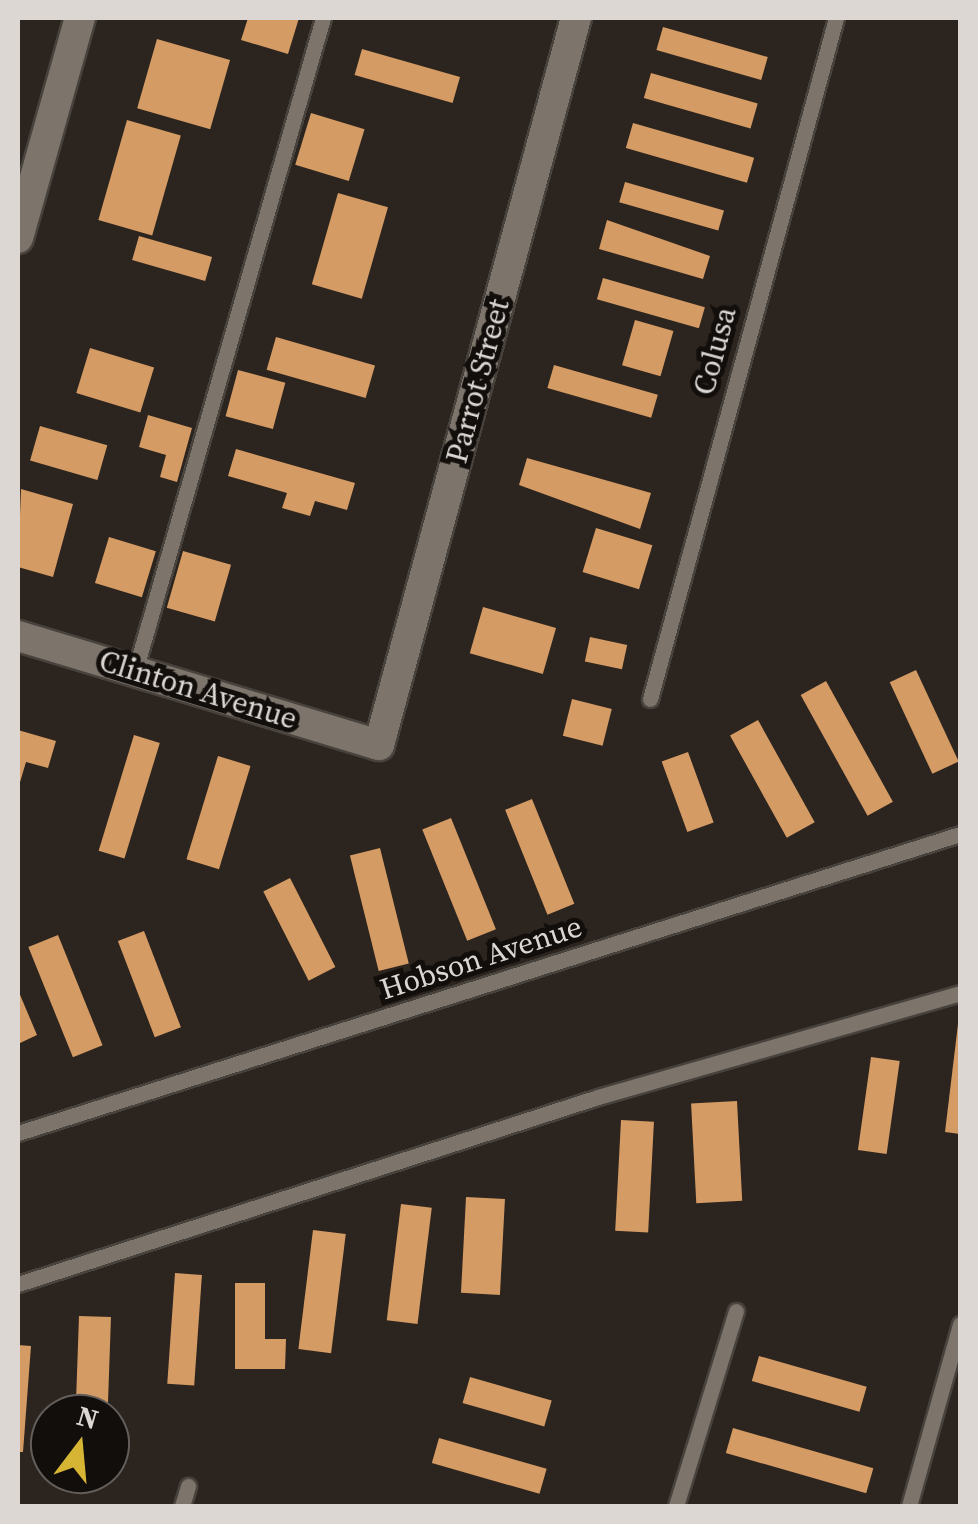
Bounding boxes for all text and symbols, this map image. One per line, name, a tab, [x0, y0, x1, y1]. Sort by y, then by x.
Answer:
street label: Parrot Street	[439, 295, 517, 467]
street label: Colusa	[686, 303, 744, 399]
street label: Clinton Avenue	[95, 643, 301, 737]
street label: Hobson Avenue	[376, 908, 586, 1008]
north arrow	[30, 1394, 130, 1494]
text: N	[73, 1396, 103, 1438]

